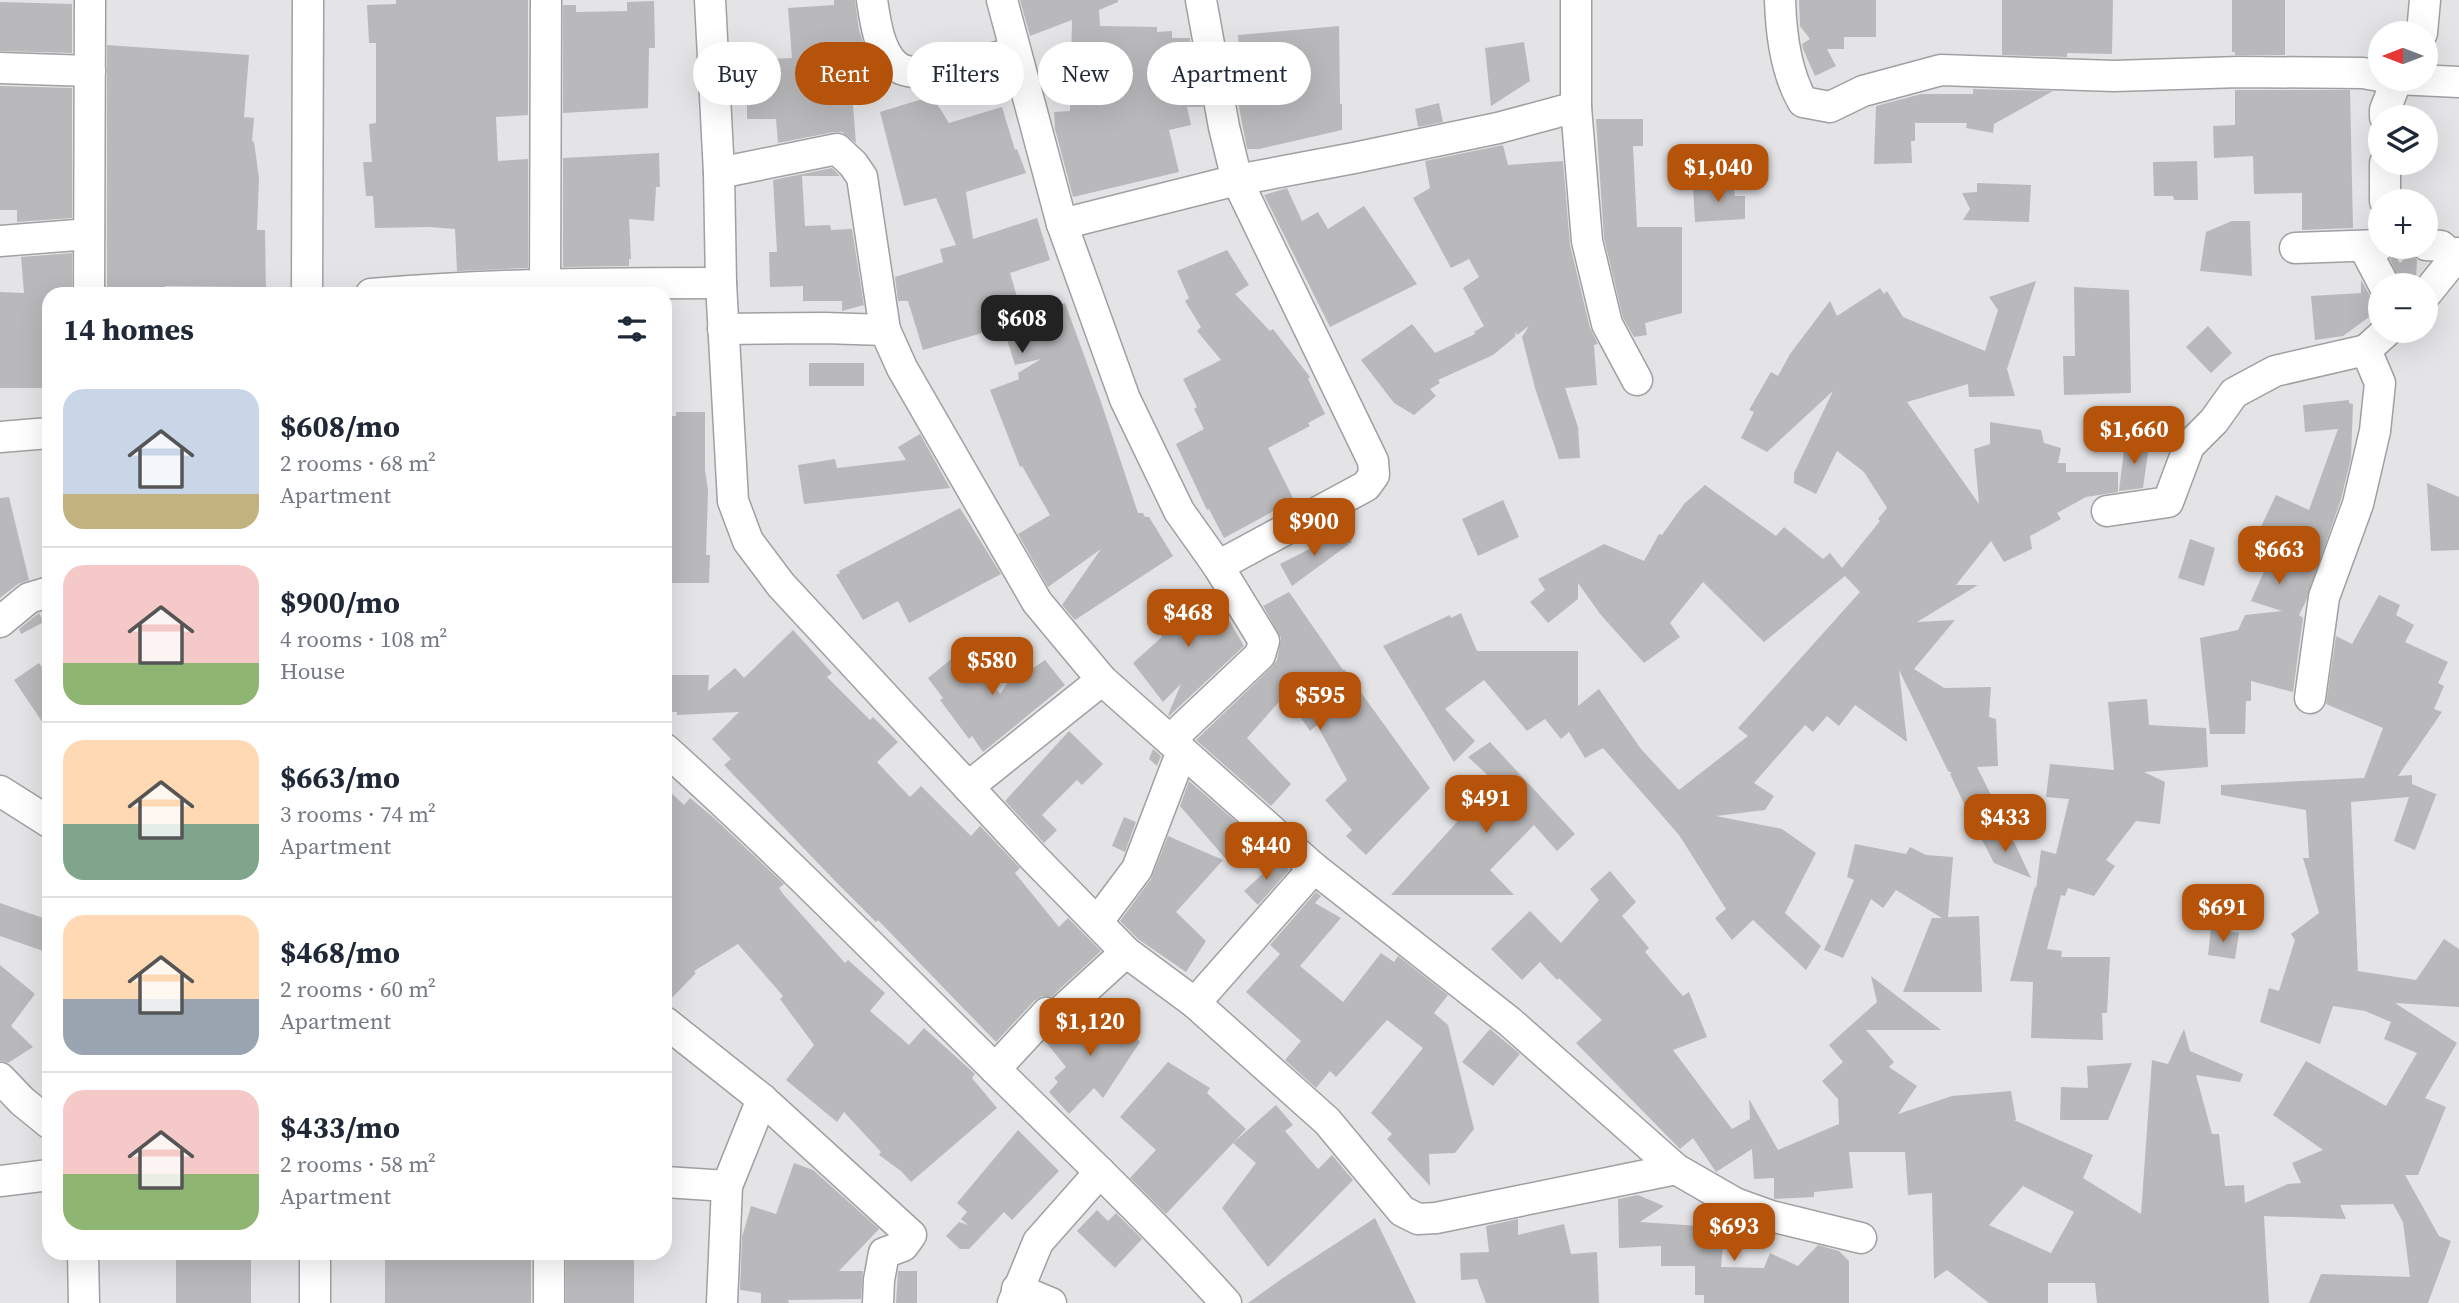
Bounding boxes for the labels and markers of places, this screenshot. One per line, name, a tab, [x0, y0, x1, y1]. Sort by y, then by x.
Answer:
pin: $1,040	[1661, 144, 1775, 204]
pin: $608	[981, 296, 1063, 355]
pin: $1,660	[2077, 406, 2191, 466]
pin: $900	[1273, 498, 1355, 558]
pin: $663	[2238, 526, 2320, 586]
pin: $468	[1147, 590, 1229, 649]
pin: $580	[951, 638, 1033, 697]
pin: $595	[1279, 672, 1361, 732]
pin: $491	[1445, 776, 1527, 835]
pin: $433	[1964, 794, 2046, 854]
pin: $440	[1225, 822, 1307, 882]
pin: $691	[2182, 884, 2264, 944]
pin: $1,120	[1033, 998, 1147, 1058]
pin: $693	[1693, 1204, 1775, 1263]

